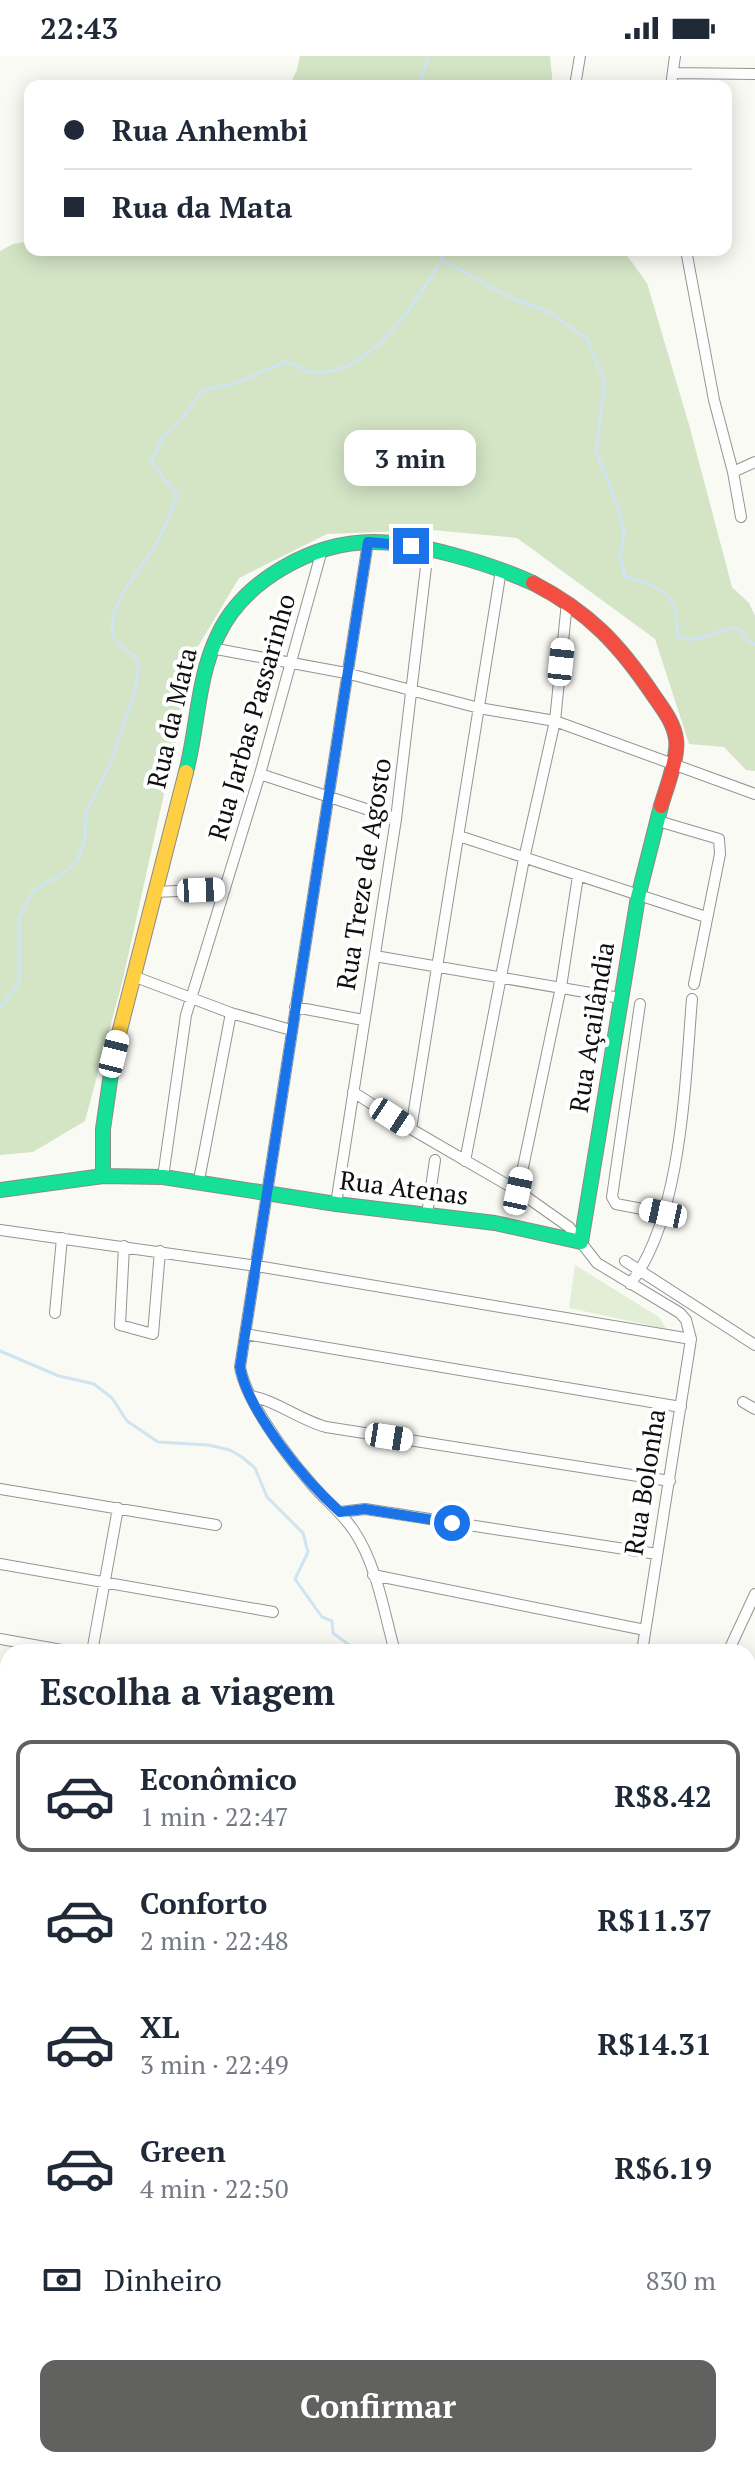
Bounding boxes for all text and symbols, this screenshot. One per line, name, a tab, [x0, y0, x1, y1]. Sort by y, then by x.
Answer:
text: 22:43	[40, 8, 118, 48]
text: Rua Anhembi	[112, 110, 308, 150]
text: Rua da Mata	[112, 187, 292, 227]
callout: 3 min	[345, 430, 477, 486]
text: 3 min	[374, 441, 446, 475]
route end	[393, 528, 429, 564]
street label: Rua Jarbas Passarinho	[200, 590, 303, 844]
car	[547, 637, 575, 687]
street label: Rua da Mata	[138, 644, 204, 791]
street label: Rua Treze de Agosto	[328, 755, 398, 992]
car	[177, 877, 225, 903]
street label: Rua Açailândia	[561, 939, 621, 1115]
car	[97, 1028, 131, 1080]
car	[365, 1094, 419, 1140]
street label: Rua Atenas	[338, 1162, 470, 1212]
car	[501, 1165, 535, 1217]
car	[637, 1196, 689, 1230]
street label: Rua Bolonha	[616, 1406, 672, 1557]
car	[363, 1421, 415, 1453]
route start	[434, 1505, 470, 1541]
text: Escolha a viagem	[40, 1668, 335, 1715]
text: Econômico	[140, 1759, 297, 1799]
icon: car	[44, 1760, 116, 1832]
text: R$8.42	[614, 1776, 712, 1816]
text: 1 min · 22:47	[140, 1799, 289, 1833]
text: Conforto	[140, 1883, 267, 1923]
icon: car	[44, 1884, 116, 1956]
text: R$11.37	[597, 1900, 712, 1940]
text: 2 min · 22:48	[140, 1923, 289, 1957]
text: XL	[140, 2007, 179, 2047]
icon: car	[44, 2008, 116, 2080]
text: R$14.31	[597, 2024, 712, 2064]
text: 3 min · 22:49	[140, 2047, 289, 2081]
text: Green	[140, 2131, 226, 2171]
icon: car	[44, 2132, 116, 2204]
text: R$6.19	[614, 2148, 712, 2188]
text: 4 min · 22:50	[140, 2171, 289, 2205]
icon: cash	[40, 2258, 84, 2302]
text: Dinheiro	[104, 2260, 222, 2300]
text: 830 m	[646, 2263, 716, 2297]
button: Confirmar	[40, 2360, 716, 2452]

